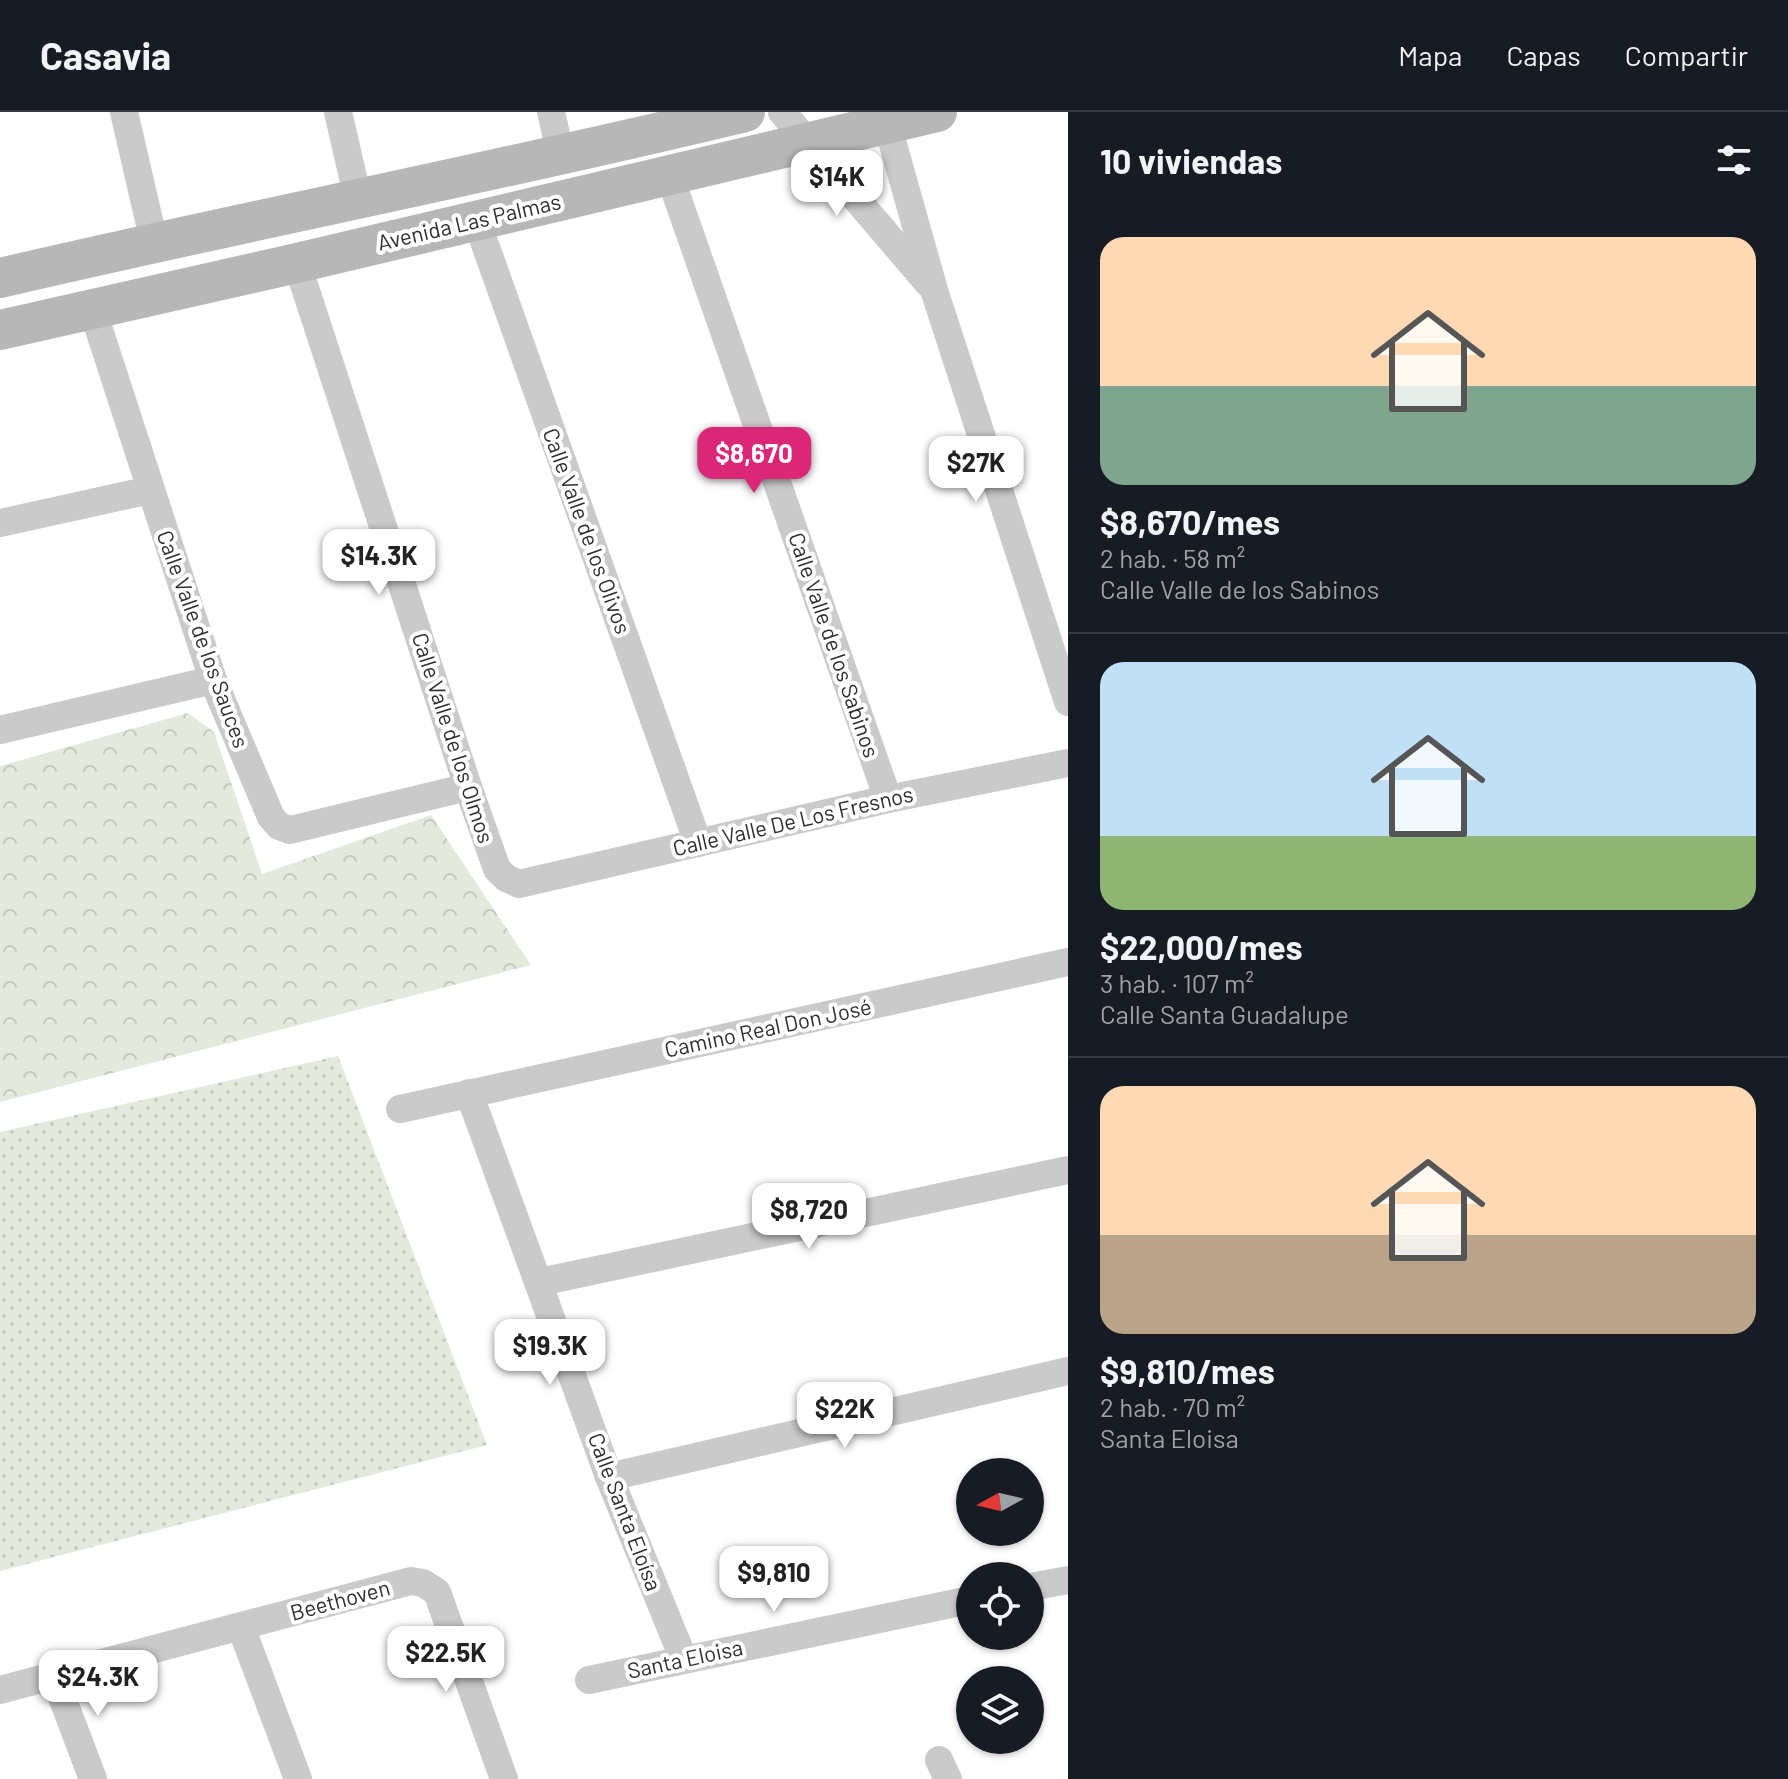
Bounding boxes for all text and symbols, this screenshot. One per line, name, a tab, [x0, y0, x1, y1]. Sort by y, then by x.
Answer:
text: Casavia	[40, 32, 171, 78]
text: Mapa	[1398, 38, 1462, 72]
text: Capas	[1506, 38, 1581, 72]
text: Compartir	[1625, 38, 1748, 72]
icon: filters	[1712, 138, 1756, 182]
text: 10 viviendas	[1100, 140, 1282, 181]
pin: $14K	[790, 150, 884, 218]
text: $14K	[809, 160, 865, 191]
street label: Avenida Las Palmas	[374, 187, 563, 255]
icon: home	[1356, 289, 1500, 433]
street label: Calle Valle de los Olivos	[539, 424, 637, 637]
pin: $8,670	[689, 427, 819, 495]
pin: $27K	[929, 436, 1023, 504]
text: $8,670	[715, 437, 793, 468]
text: $27K	[947, 446, 1005, 477]
text: $8,670/mes	[1100, 501, 1280, 542]
street label: Calle Valle de los Sauces	[152, 526, 255, 751]
pin: $14.3K	[314, 529, 444, 597]
street label: Calle Valle de los Sabinos	[784, 529, 886, 761]
text: $14.3K	[340, 539, 418, 570]
text: 2 hab. · 58 m²	[1100, 542, 1245, 573]
text: Calle Valle de los Sabinos	[1100, 573, 1379, 604]
street label: Calle Valle de los Olmos	[408, 629, 500, 846]
icon: home	[1356, 714, 1500, 858]
street label: Calle Valle De Los Fresnos	[670, 780, 915, 860]
text: $22,000/mes	[1100, 926, 1303, 967]
text: 3 hab. · 107 m²	[1100, 967, 1254, 998]
street label: Camino Real Don José	[662, 992, 874, 1062]
text: Calle Santa Guadalupe	[1100, 998, 1349, 1029]
icon: home	[1356, 1138, 1500, 1282]
pin: $8,720	[744, 1183, 874, 1251]
text: $8,720	[770, 1193, 848, 1224]
pin: $19.3K	[485, 1319, 615, 1387]
text: $19.3K	[512, 1329, 588, 1360]
text: $9,810/mes	[1100, 1350, 1275, 1391]
pin: $22K	[798, 1382, 892, 1450]
text: 2 hab. · 70 m²	[1100, 1391, 1245, 1422]
text: $22K	[815, 1392, 875, 1423]
text: Santa Eloisa	[1100, 1422, 1239, 1453]
street label: Calle Santa Eloísa	[584, 1429, 668, 1594]
north arrow	[956, 1458, 1044, 1546]
map controls	[956, 1458, 1044, 1754]
pin: $9,810	[709, 1546, 839, 1614]
text: $9,810	[737, 1556, 811, 1587]
button: locate	[956, 1562, 1044, 1650]
street label: Beethoven	[287, 1573, 392, 1625]
pin: $22.5K	[381, 1626, 511, 1694]
street label: Santa Eloisa	[625, 1633, 745, 1683]
text: $22.5K	[405, 1636, 487, 1667]
pin: $24.3K	[33, 1650, 163, 1718]
text: $24.3K	[57, 1660, 139, 1691]
button: layers	[956, 1666, 1044, 1754]

